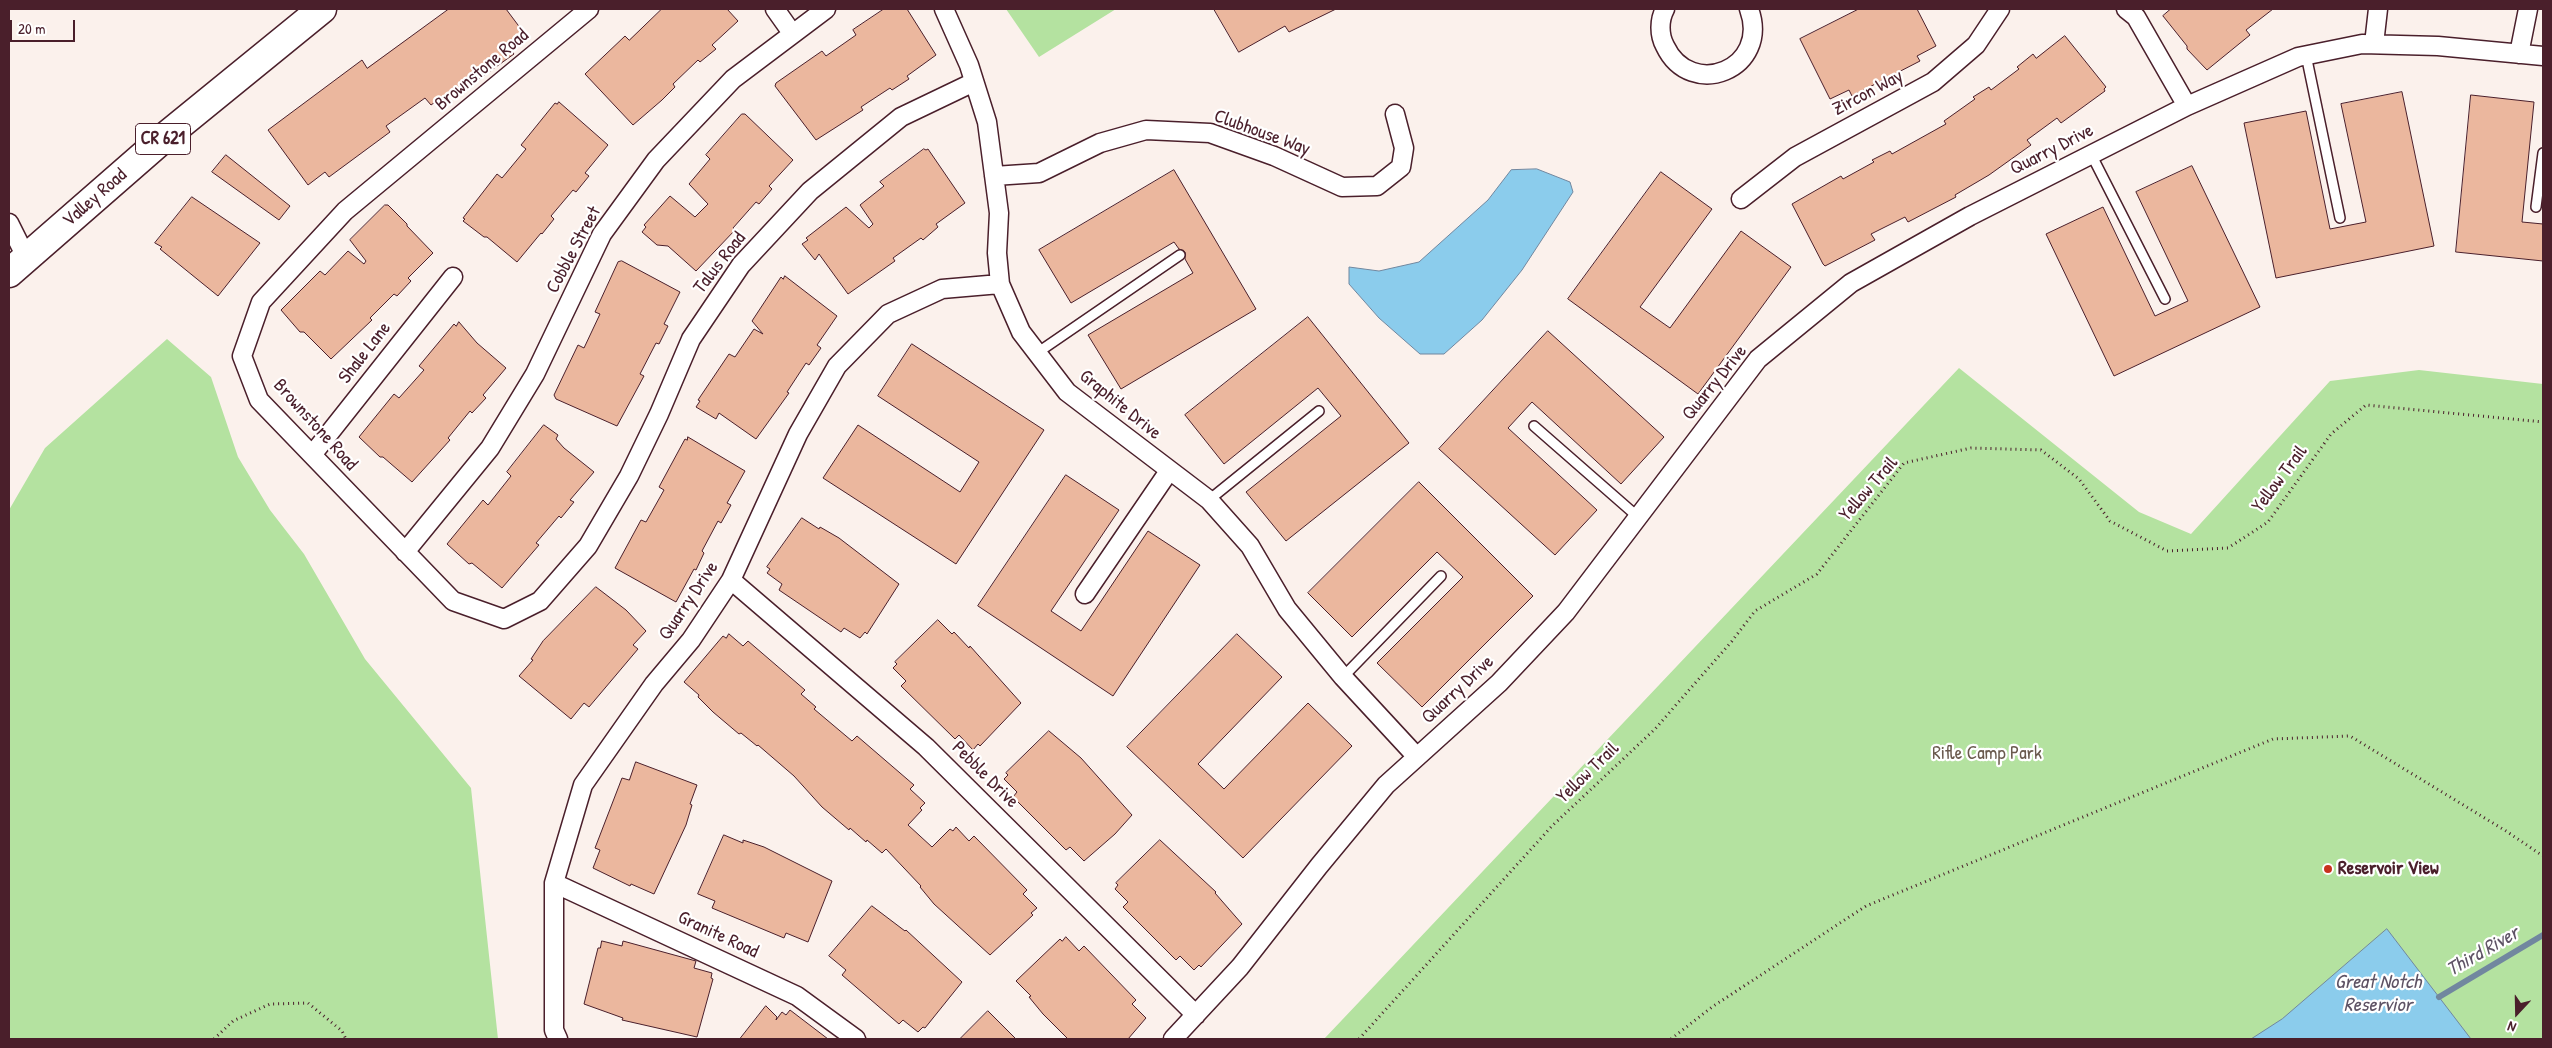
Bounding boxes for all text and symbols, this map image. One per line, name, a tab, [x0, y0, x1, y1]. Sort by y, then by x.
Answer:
scale bar	[12, 10, 78, 42]
text: 20 m	[18, 18, 45, 39]
street label: Brownstone Road	[431, 24, 533, 116]
street label: Zircon Way	[1829, 65, 1907, 121]
street label: Clubhouse Way	[1211, 105, 1313, 161]
street label: Quarry Drive	[2007, 119, 2097, 181]
road number: CR 621	[136, 124, 190, 154]
street label: Valley Road	[58, 164, 132, 232]
street label: Cobble Street	[542, 203, 606, 297]
street label: Talus Road	[689, 228, 751, 298]
street label: Shale Lane	[334, 318, 396, 388]
street label: Quarry Drive	[1678, 341, 1752, 425]
street label: Graphite Drive	[1075, 365, 1165, 445]
street label: Brownstone Road	[268, 375, 362, 475]
street label: Yellow Trail	[2247, 441, 2313, 517]
street label: Yellow Trail	[1835, 452, 1903, 526]
street label: Quarry Drive	[654, 557, 724, 645]
street label: Quarry Drive	[1417, 651, 1499, 729]
street label: Pebble Drive	[947, 737, 1023, 813]
street label: Yellow Trail	[1552, 738, 1624, 808]
park label: Rifle Camp Park	[1932, 743, 2042, 765]
place label: Reservoir View	[2338, 858, 2439, 880]
marker: Reservoir View	[2322, 863, 2334, 875]
street label: Granite Road	[674, 906, 762, 964]
water label: Third River	[2443, 922, 2523, 982]
water label: Great Notch Reservior	[2335, 971, 2421, 1018]
north arrow	[2492, 988, 2542, 1038]
text: N	[2505, 1017, 2518, 1038]

